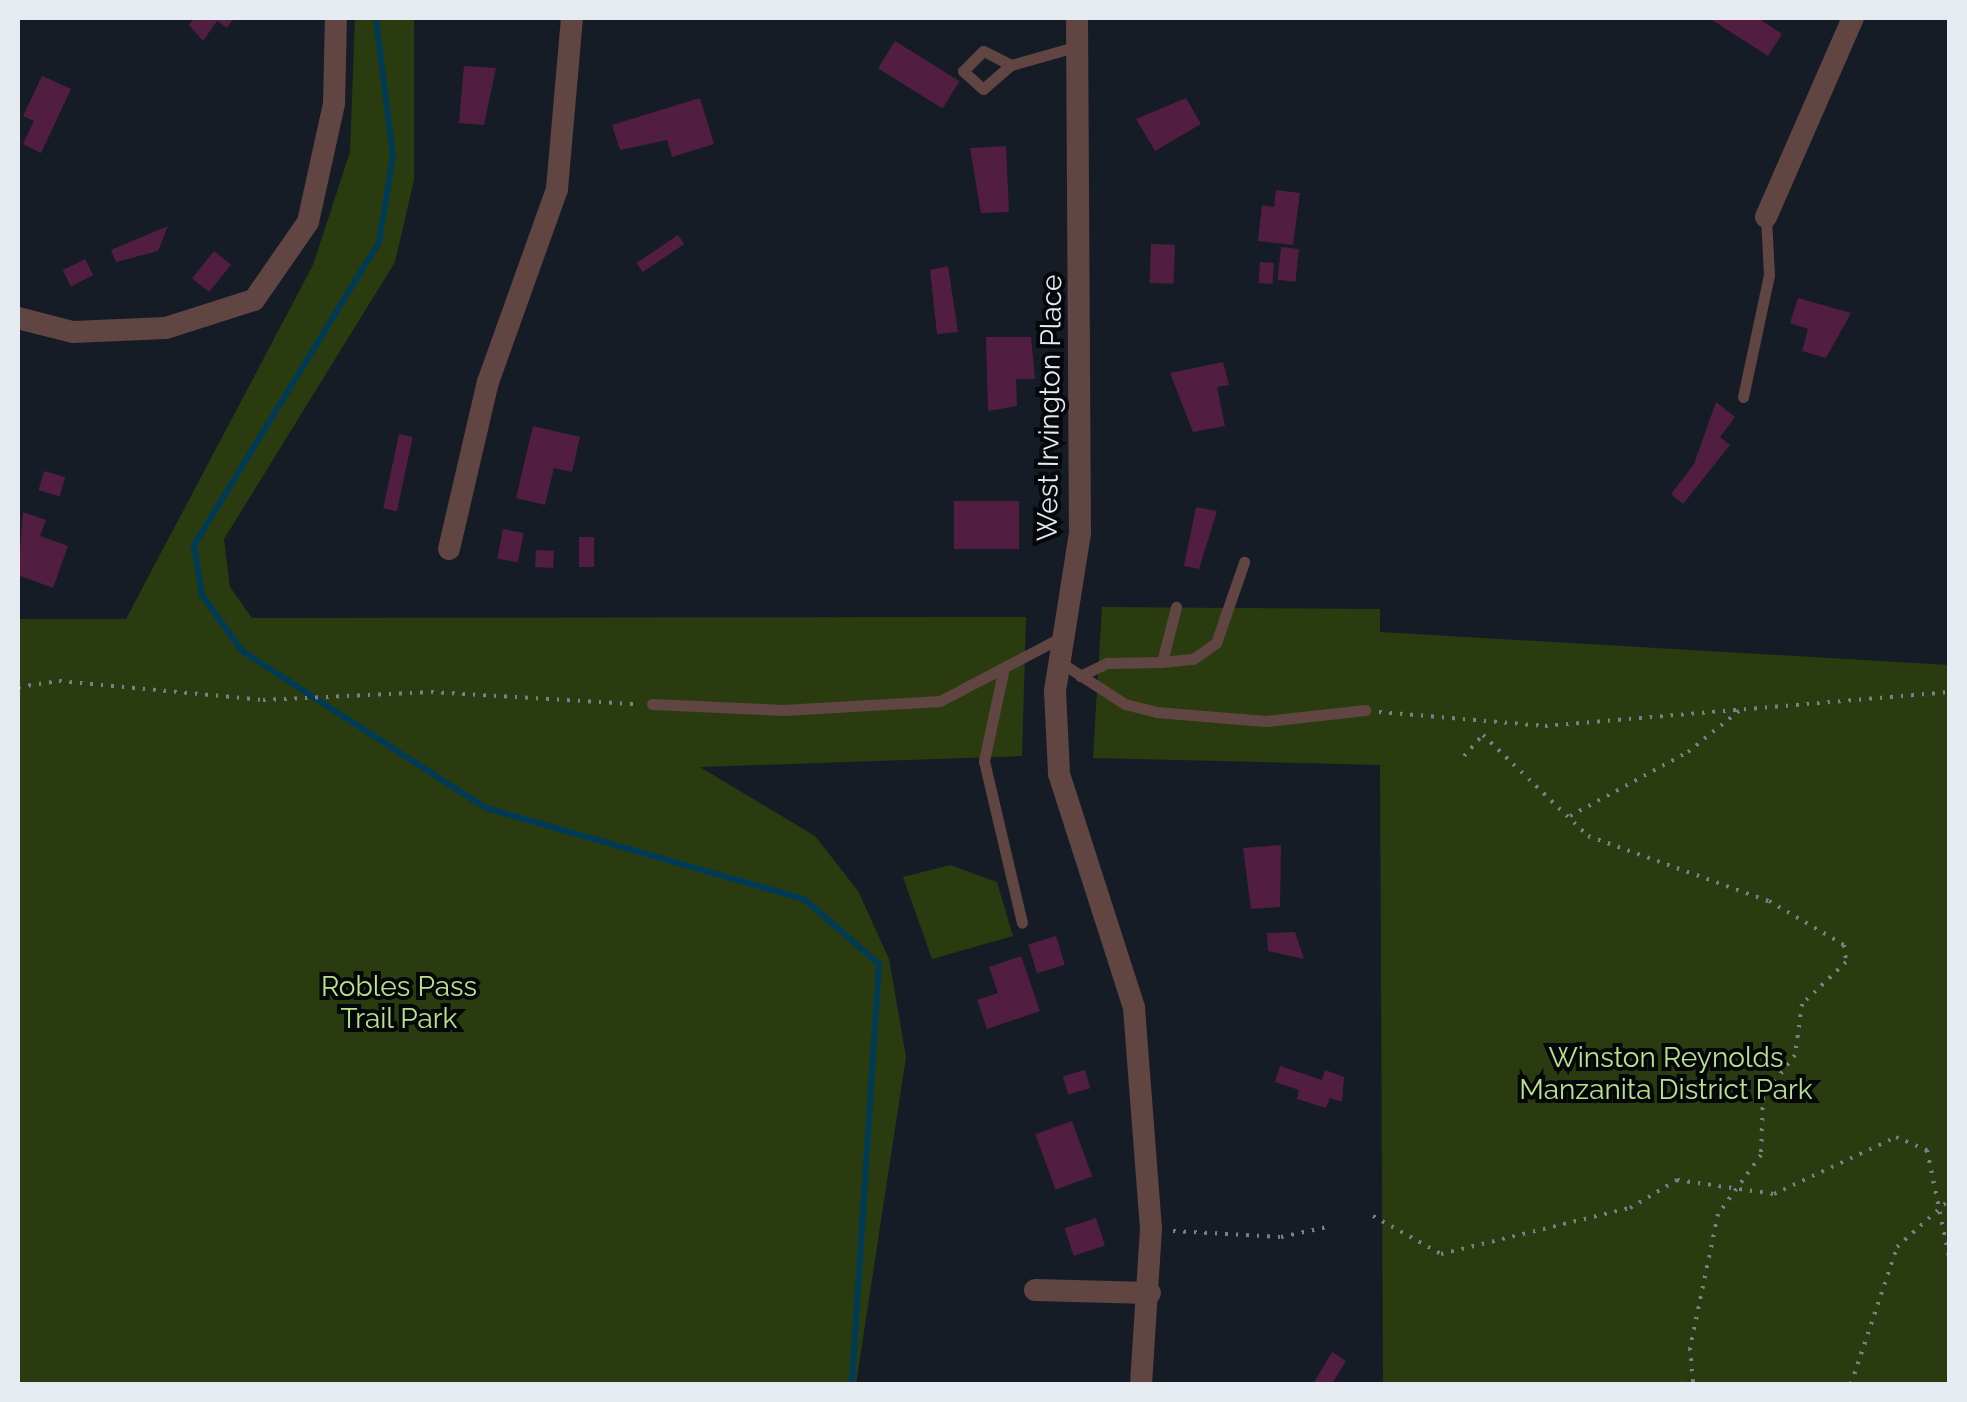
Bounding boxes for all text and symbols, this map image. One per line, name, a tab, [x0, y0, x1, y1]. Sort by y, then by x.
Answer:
street label: West Irvington Place	[1031, 274, 1069, 542]
park label: Robles Pass Trail Park	[321, 970, 477, 1036]
park label: Winston Reynolds Manzanita District Park	[1519, 1041, 1813, 1107]

